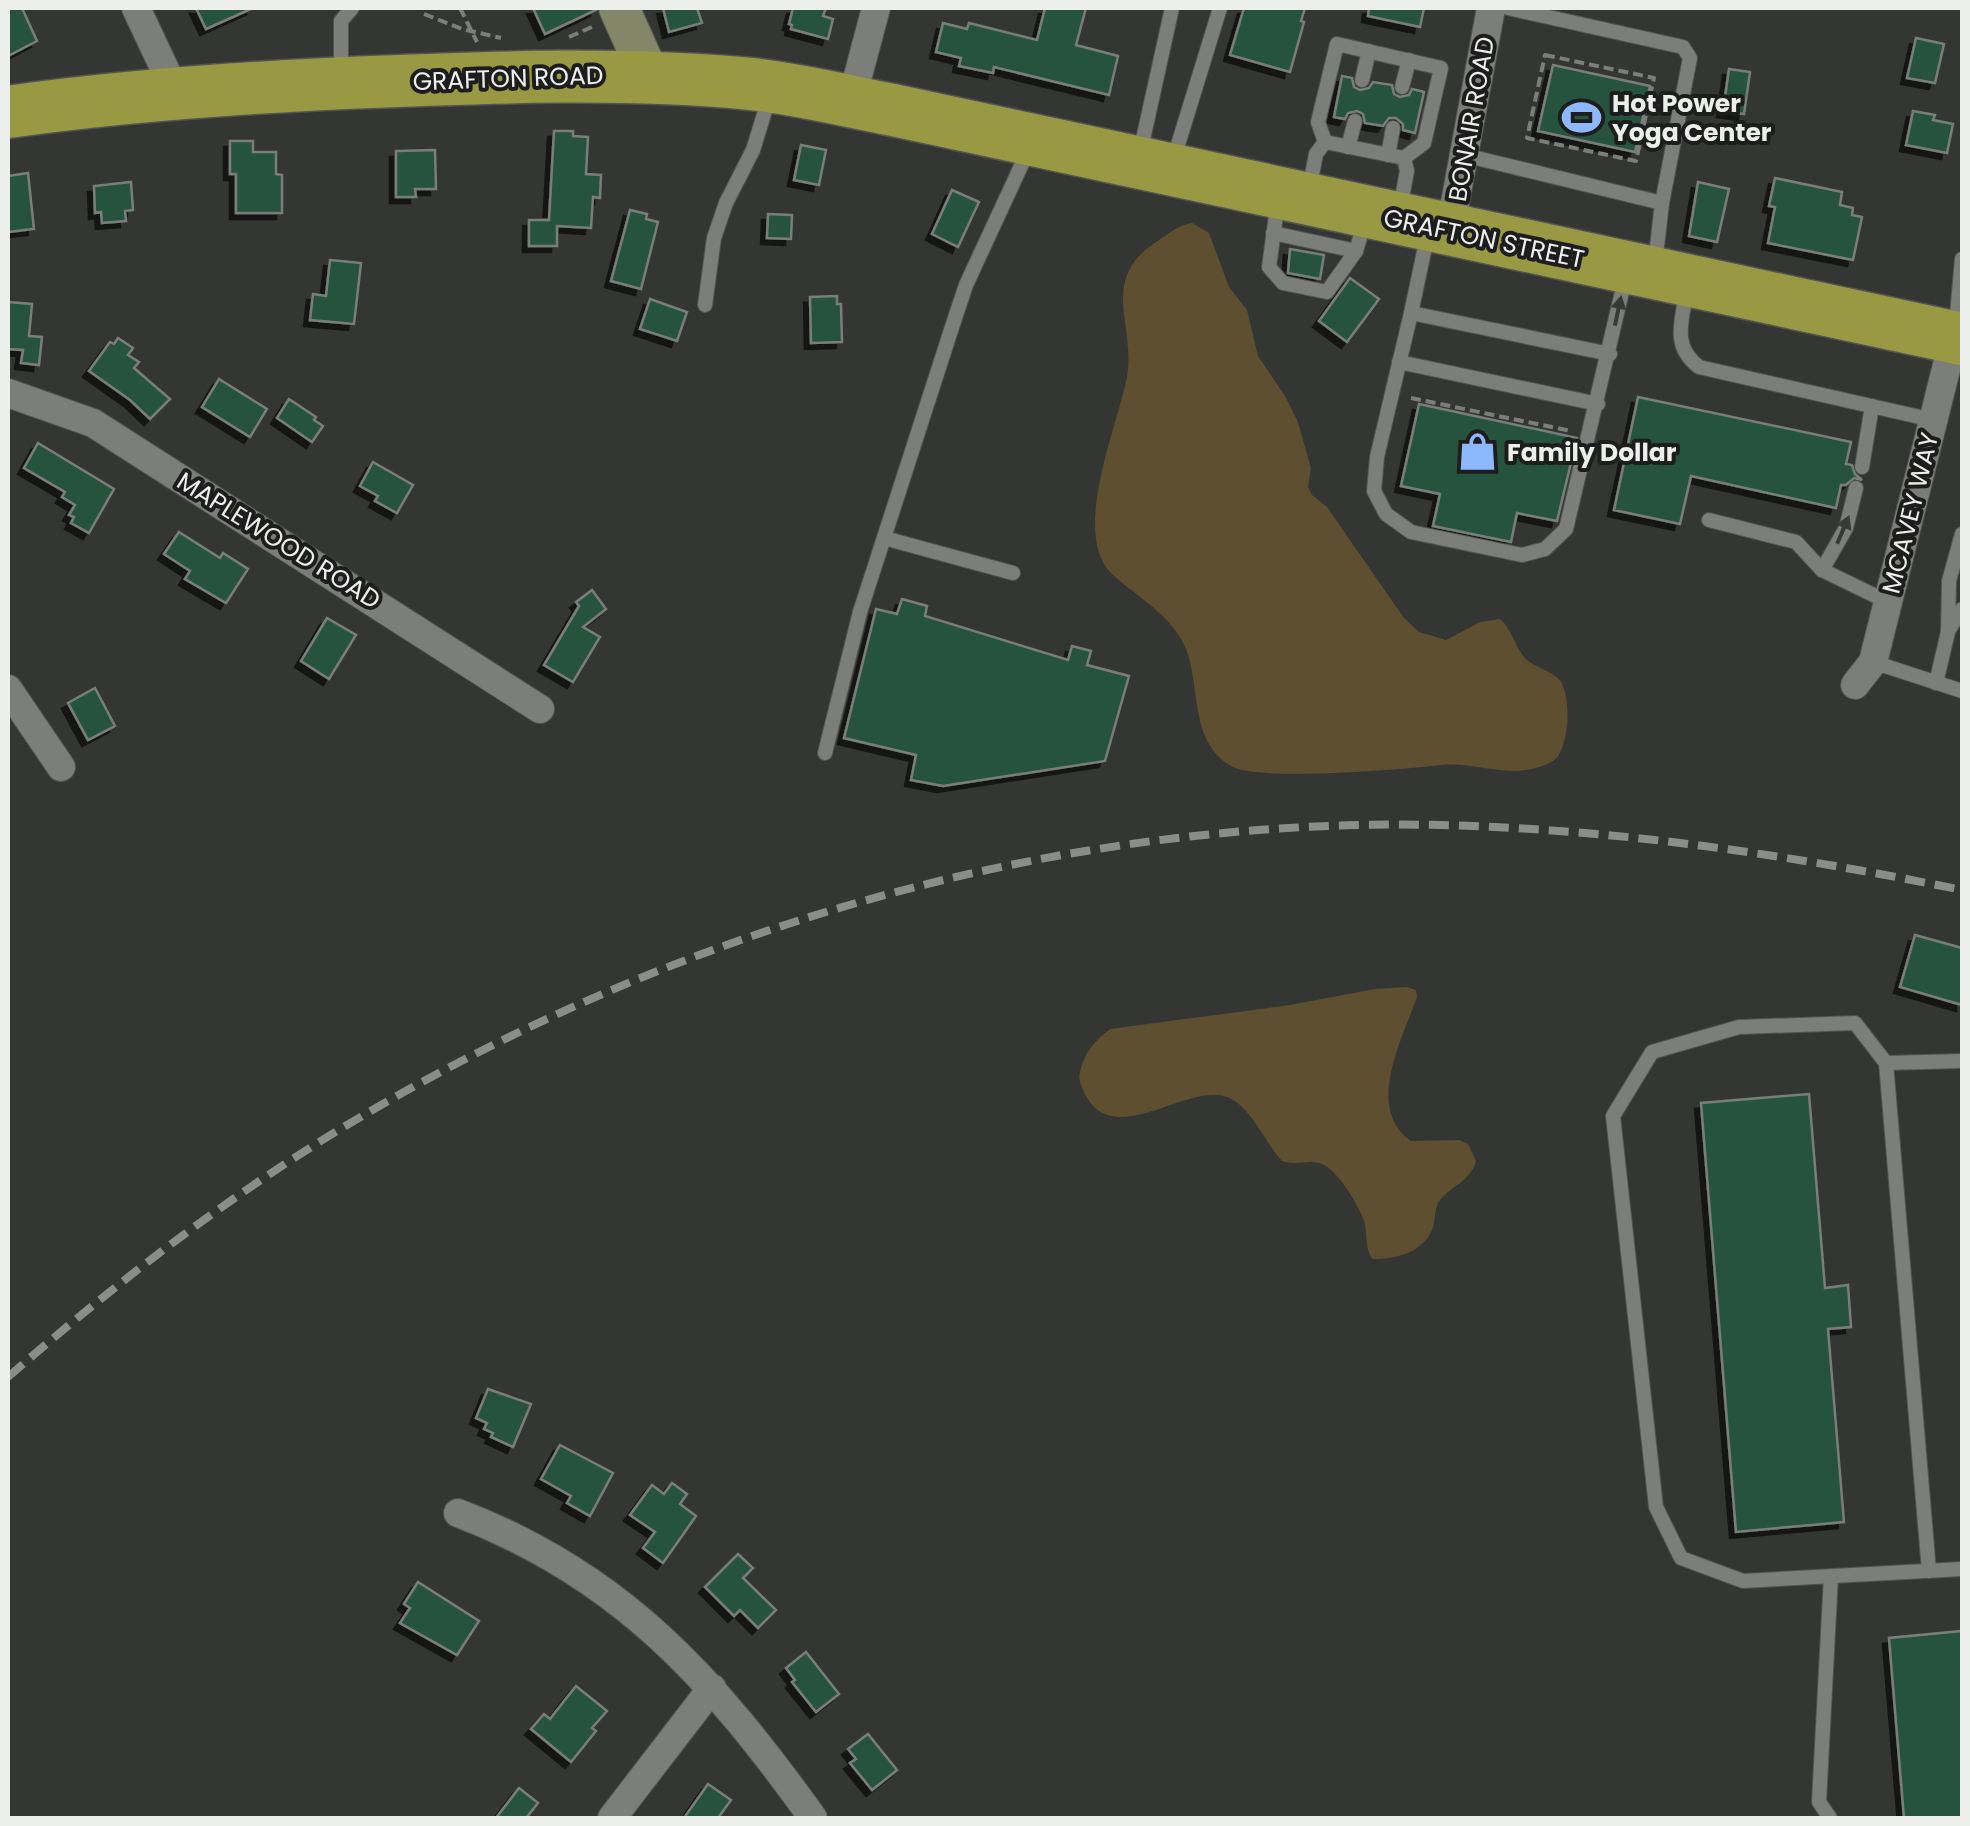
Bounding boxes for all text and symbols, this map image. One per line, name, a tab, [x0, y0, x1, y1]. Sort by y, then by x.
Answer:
street label: BONAIR ROAD	[1440, 34, 1503, 204]
street label: GRAFTON ROAD	[412, 58, 604, 99]
place label: Hot Power Yoga Center	[1612, 86, 1772, 150]
sports icon: Hot Power Yoga Center	[1561, 96, 1603, 138]
street label: GRAFTON STREET	[1380, 200, 1587, 277]
one-way arrow	[1611, 296, 1627, 327]
street label: MCAVEY WAY	[1874, 429, 1947, 597]
shop icon: Family Dollar	[1456, 431, 1498, 473]
place label: Family Dollar	[1507, 435, 1677, 470]
street label: MAPLEWOOD ROAD	[170, 464, 387, 617]
one-way arrow	[1835, 515, 1851, 545]

